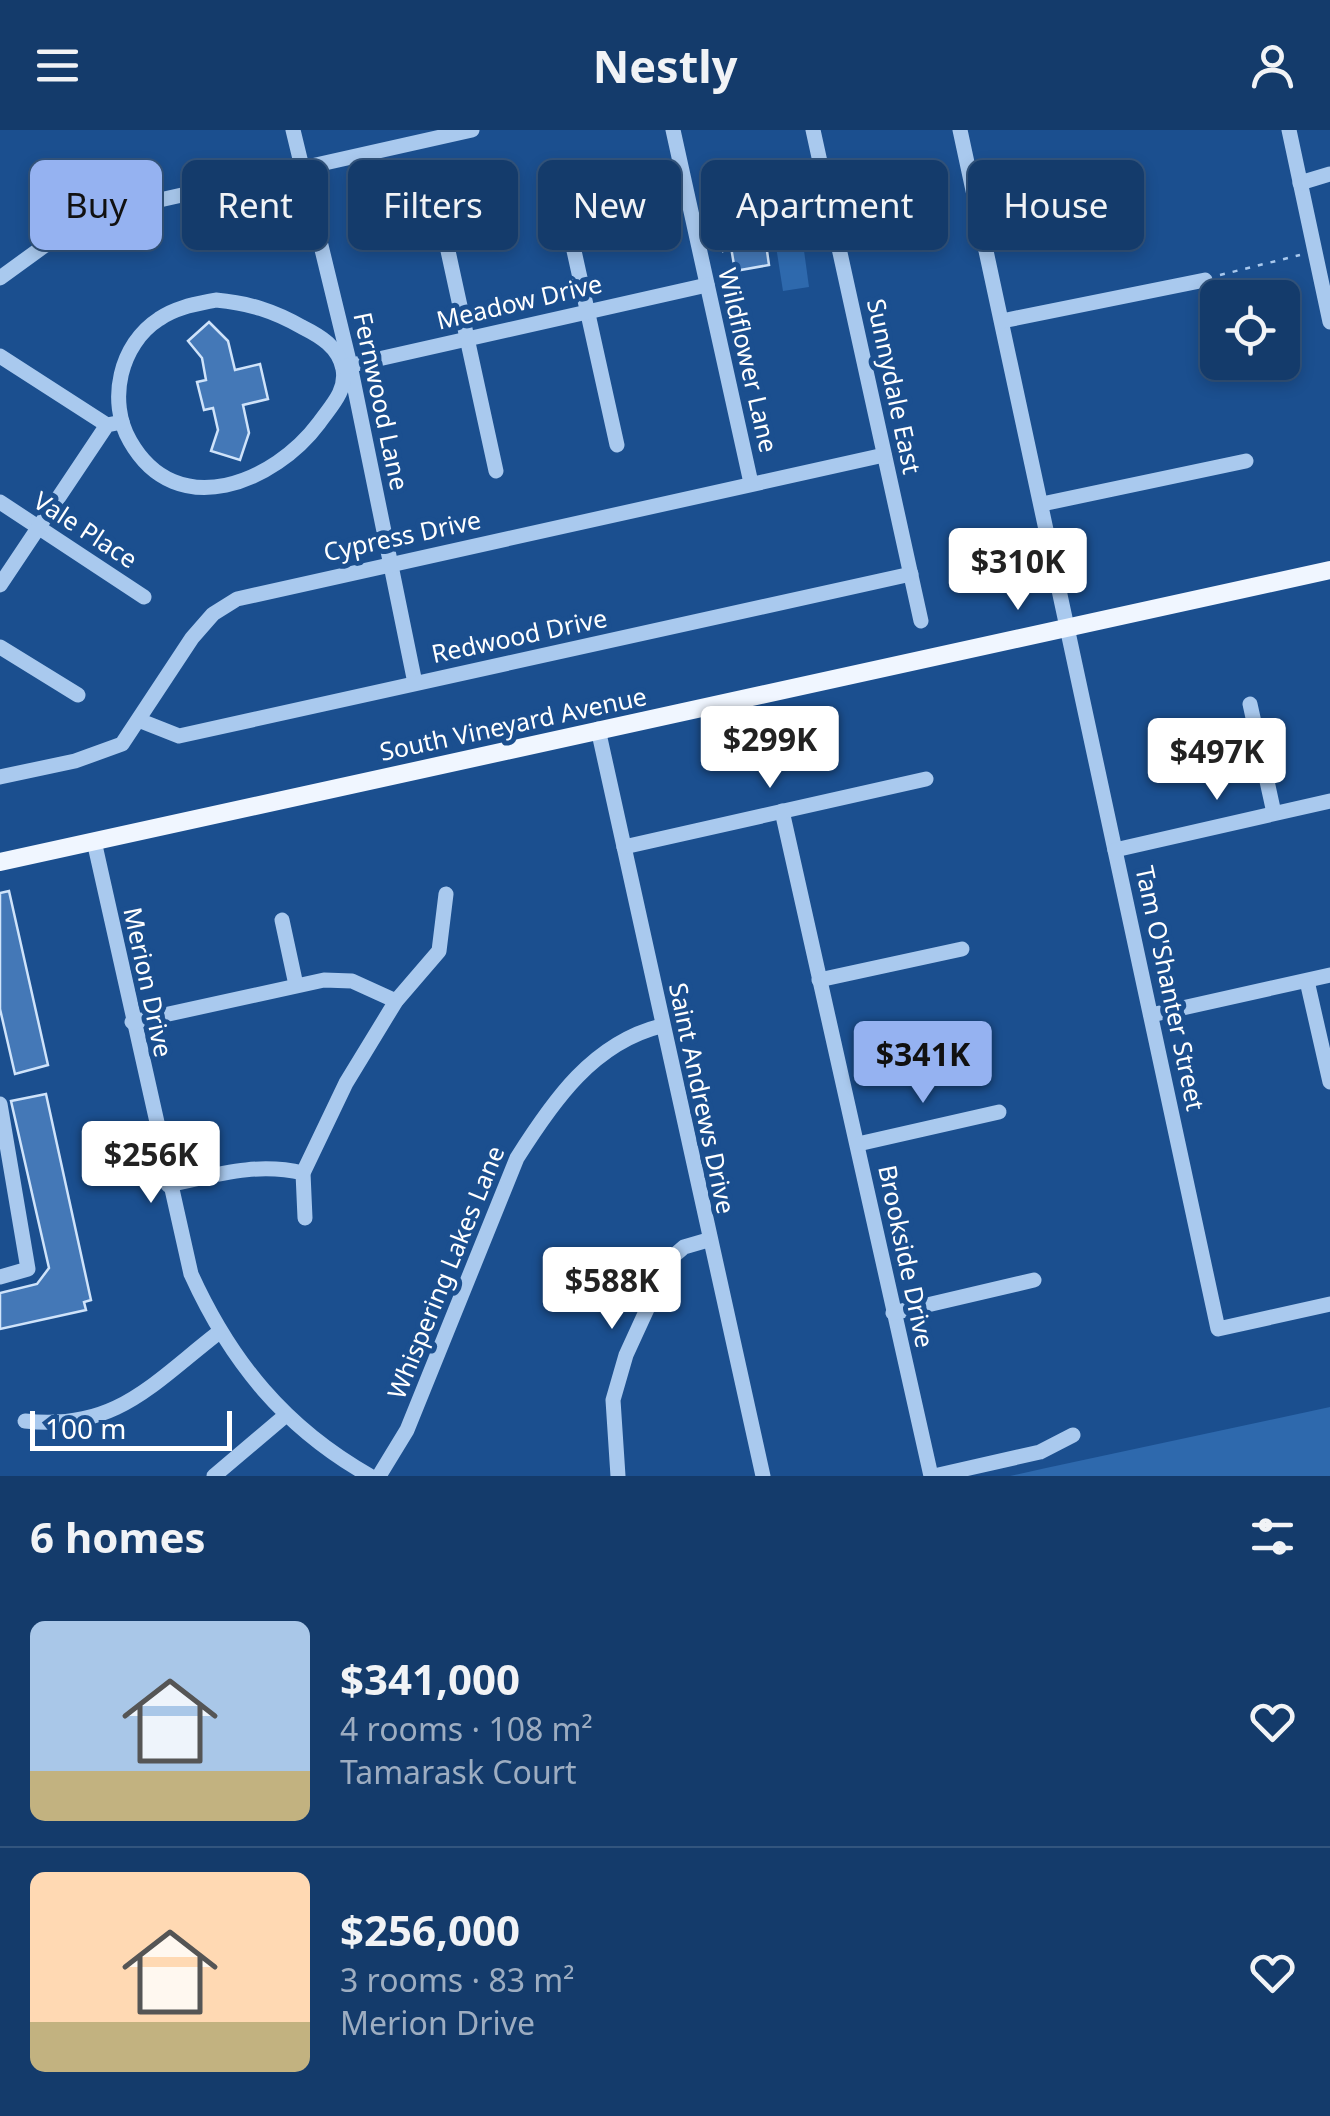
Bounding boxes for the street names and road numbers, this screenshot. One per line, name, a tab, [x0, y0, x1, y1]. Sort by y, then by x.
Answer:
street label: Wildflower Lane	[711, 264, 787, 456]
street label: Meadow Drive	[433, 265, 605, 337]
street label: Sunnydale East	[860, 295, 930, 477]
street label: Fernwood Lane	[347, 309, 417, 493]
street label: Vale Place	[28, 483, 144, 575]
street label: Cypress Drive	[320, 502, 484, 568]
street label: Redwood Drive	[428, 600, 610, 670]
street label: South Vineyard Avenue	[376, 678, 650, 768]
street label: Tam O'Shanter Street	[1128, 863, 1214, 1113]
street label: Merion Drive	[117, 904, 181, 1060]
street label: Saint Andrews Drive	[662, 979, 744, 1217]
street label: Whispering Lakes Lane	[379, 1140, 511, 1404]
street label: Brookside Drive	[871, 1162, 943, 1350]

